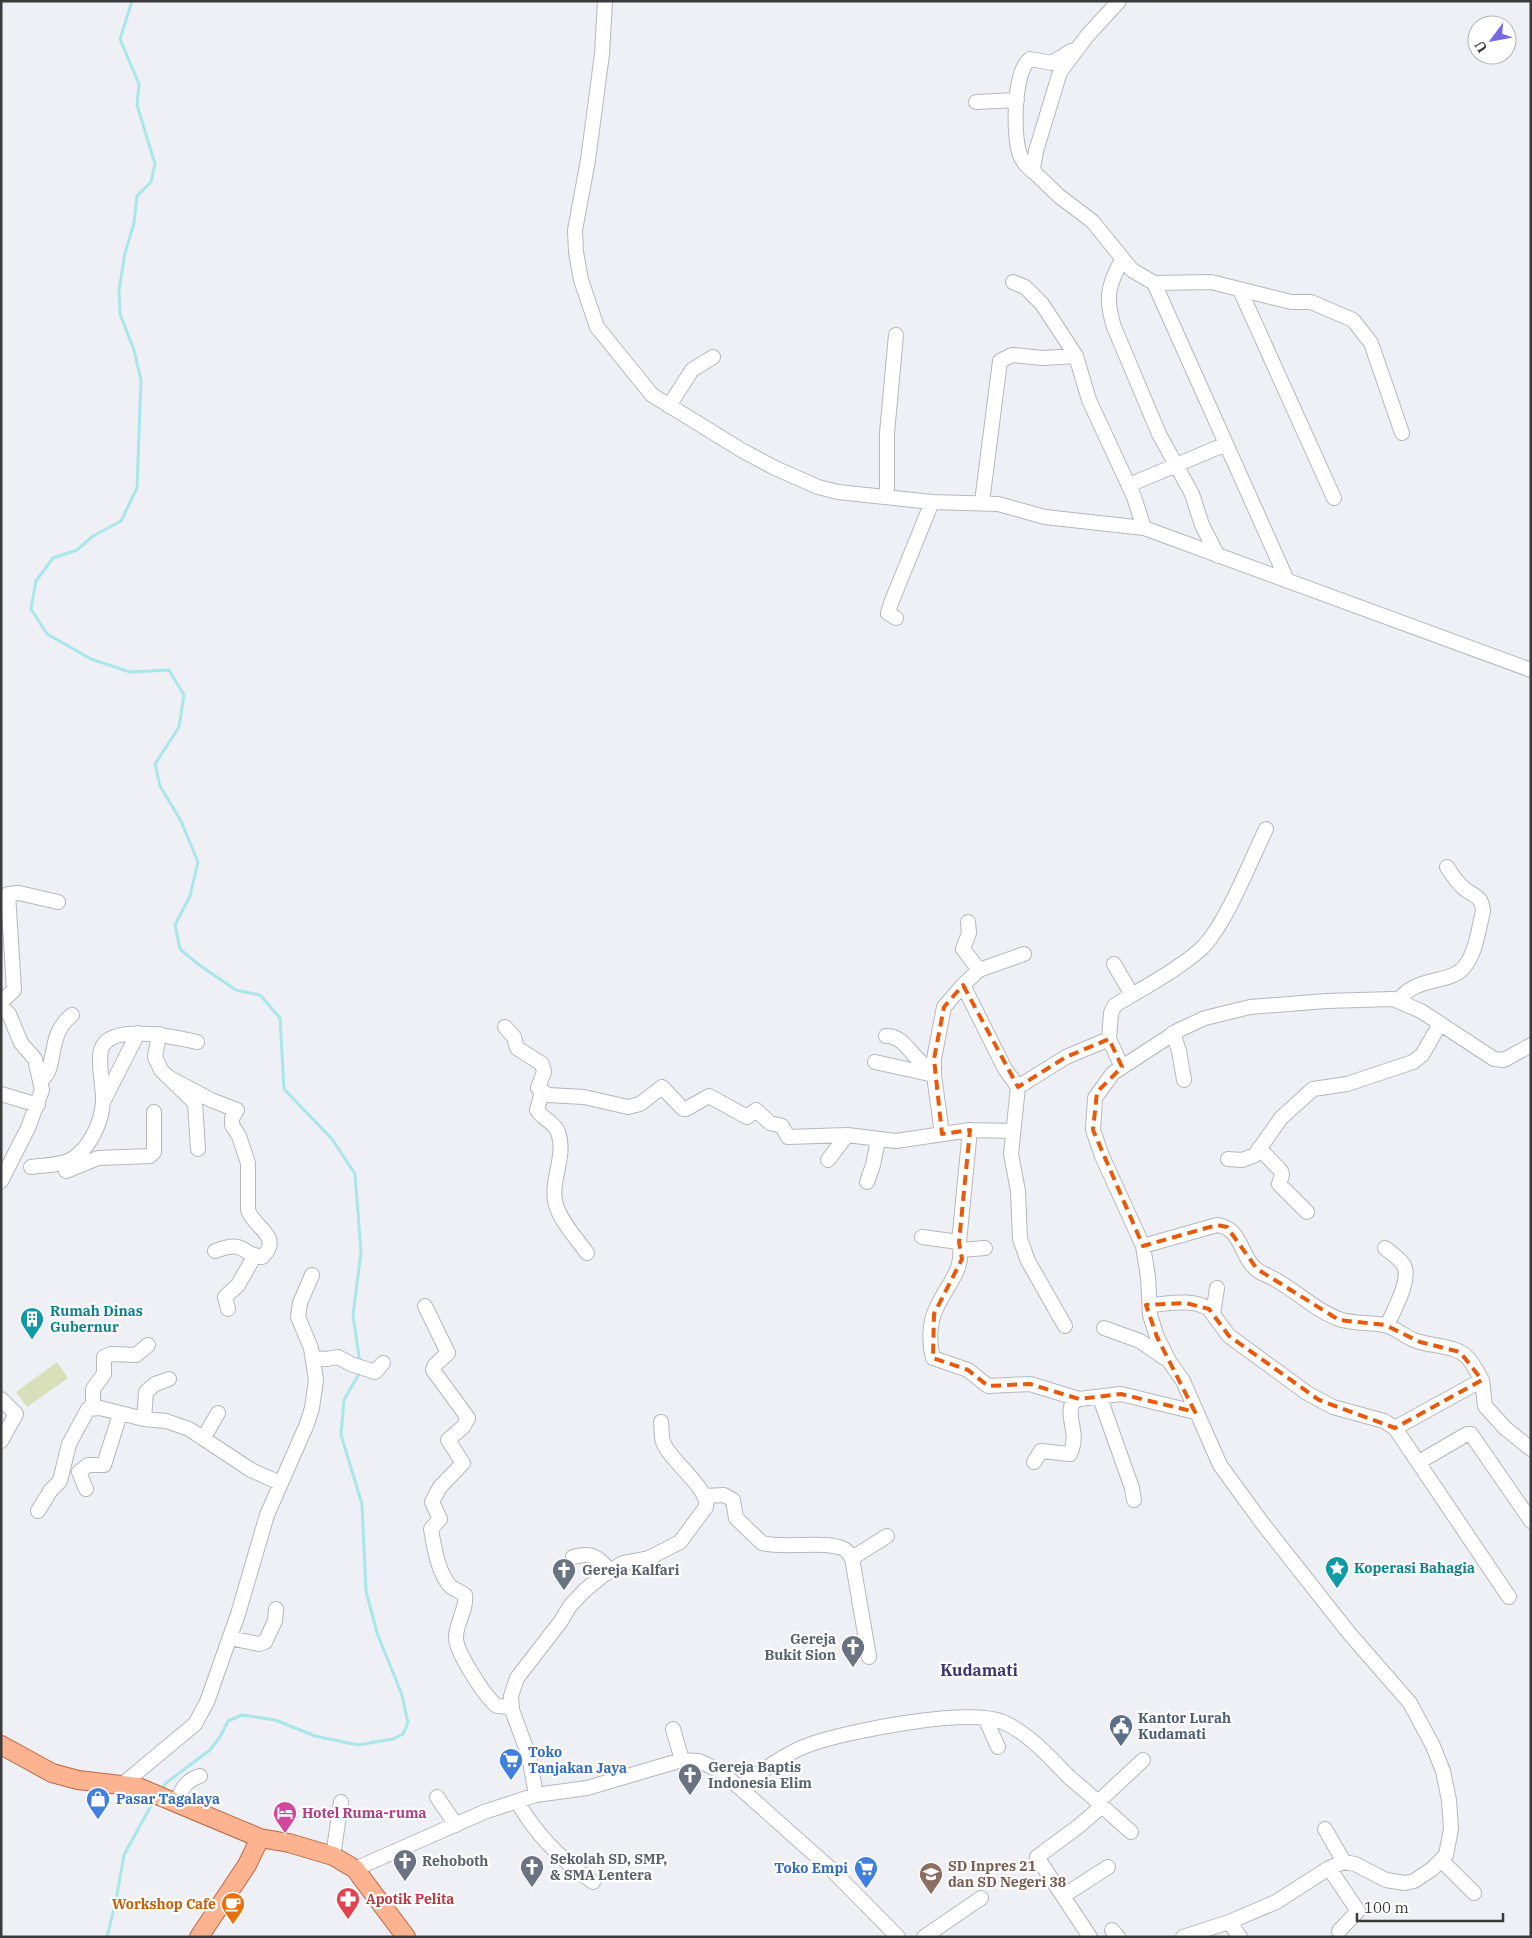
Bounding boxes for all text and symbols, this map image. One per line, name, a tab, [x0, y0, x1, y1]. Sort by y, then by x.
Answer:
north arrow	[1467, 15, 1517, 65]
text: U	[1470, 37, 1491, 56]
place label: Rumah Dinas Gubernur	[50, 1302, 143, 1336]
building icon: Rumah Dinas Gubernur	[19, 1306, 45, 1340]
place icon: Koperasi Bahagia	[1324, 1555, 1350, 1589]
church icon: Gereja Kalfari	[551, 1557, 577, 1591]
place label: Koperasi Bahagia	[1354, 1559, 1475, 1577]
place label: Gereja Kalfari	[582, 1561, 680, 1579]
place label: Gereja Bukit Sion	[764, 1630, 836, 1664]
church icon: Gereja Bukit Sion	[840, 1634, 866, 1668]
district label: Kudamati	[940, 1660, 1018, 1680]
place label: Kantor Lurah Kudamati	[1138, 1709, 1231, 1743]
public building icon: Kantor Lurah Kudamati	[1108, 1713, 1134, 1747]
place label: Toko Tanjakan Jaya	[528, 1743, 627, 1777]
supermarket icon: Toko Tanjakan Jaya	[498, 1747, 524, 1781]
place label: Gereja Baptis Indonesia Elim	[708, 1758, 812, 1792]
church icon: Gereja Baptis Indonesia Elim	[677, 1762, 703, 1796]
shop icon: Pasar Tagalaya	[85, 1786, 111, 1820]
place label: Pasar Tagalaya	[116, 1790, 220, 1808]
hotel icon: Hotel Ruma-ruma	[272, 1800, 298, 1834]
place label: Hotel Ruma-ruma	[302, 1804, 427, 1822]
church icon: Rehoboth	[392, 1848, 418, 1882]
place label: Sekolah SD, SMP, & SMA Lentera	[550, 1850, 667, 1884]
place label: Rehoboth	[422, 1852, 488, 1870]
church icon: Sekolah SD, SMP, & SMA Lentera	[519, 1854, 545, 1888]
supermarket icon: Toko Empi	[853, 1855, 879, 1889]
place label: SD Inpres 21 dan SD Negeri 38	[948, 1857, 1066, 1891]
place label: Toko Empi	[774, 1859, 848, 1877]
school or university icon: SD Inpres 21 dan SD Negeri 38	[918, 1861, 944, 1895]
pharmacy icon: Apotik Pelita	[335, 1886, 361, 1920]
place label: Apotik Pelita	[366, 1890, 454, 1908]
scale bar	[1357, 1890, 1503, 1922]
cafe icon: Workshop Cafe	[220, 1891, 246, 1925]
place label: Workshop Cafe	[112, 1895, 216, 1913]
text: 100 m	[1364, 1898, 1409, 1917]

